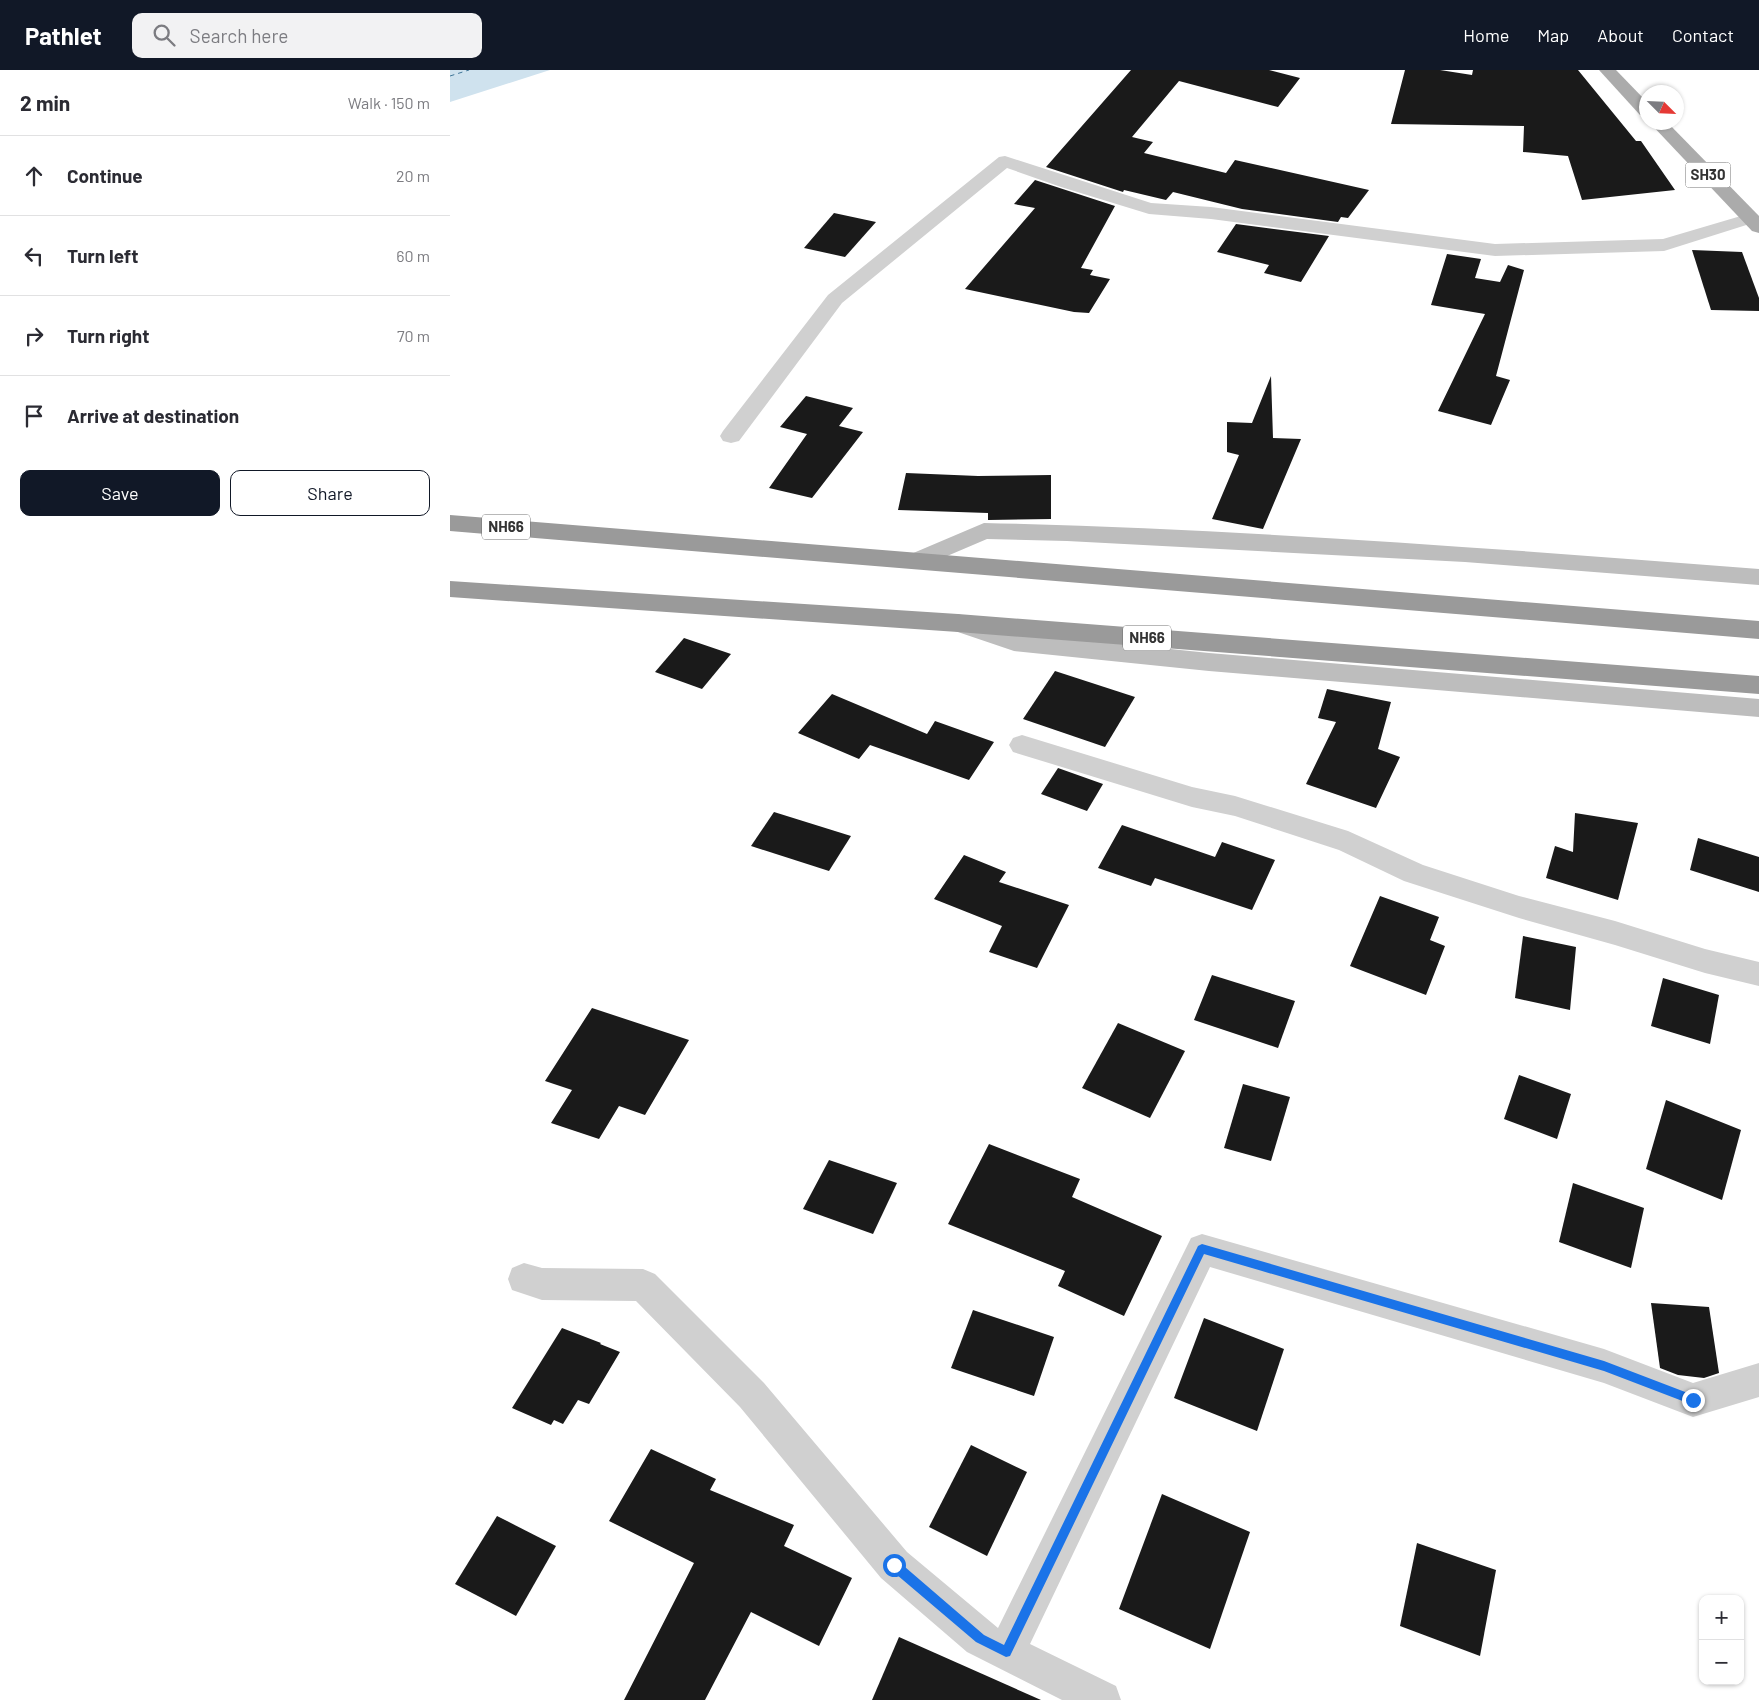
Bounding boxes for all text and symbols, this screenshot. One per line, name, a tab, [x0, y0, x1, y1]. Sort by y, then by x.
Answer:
search box	[132, 13, 482, 58]
text: Pathlet	[25, 21, 102, 50]
icon: search	[150, 21, 178, 49]
text: Search here	[190, 24, 288, 47]
text: Home	[1463, 24, 1509, 46]
text: Map	[1537, 24, 1569, 46]
text: About	[1597, 24, 1644, 46]
text: Contact	[1672, 24, 1734, 46]
north arrow	[1639, 85, 1684, 130]
text: 2 min	[20, 90, 70, 115]
text: Walk · 150 m	[348, 93, 430, 112]
icon: ahead	[20, 162, 48, 190]
road number: SH30	[1686, 162, 1730, 188]
text: Continue	[67, 164, 143, 187]
text: 20 m	[396, 166, 430, 185]
icon: left	[20, 242, 48, 270]
text: Turn left	[67, 244, 138, 267]
text: 60 m	[396, 246, 430, 265]
icon: right	[20, 322, 48, 350]
text: Turn right	[67, 324, 149, 347]
text: 70 m	[397, 326, 430, 345]
icon: arrive	[20, 402, 48, 430]
text: Arrive at destination	[67, 404, 239, 427]
button: Save	[20, 470, 220, 516]
button: Share	[230, 470, 430, 516]
road number: NH66	[482, 514, 530, 540]
road number: NH66	[1123, 626, 1171, 650]
route end	[1682, 1389, 1705, 1412]
route start	[883, 1554, 906, 1577]
map controls	[1699, 1595, 1744, 1685]
button: +	[1699, 1595, 1744, 1640]
button: −	[1699, 1640, 1744, 1685]

